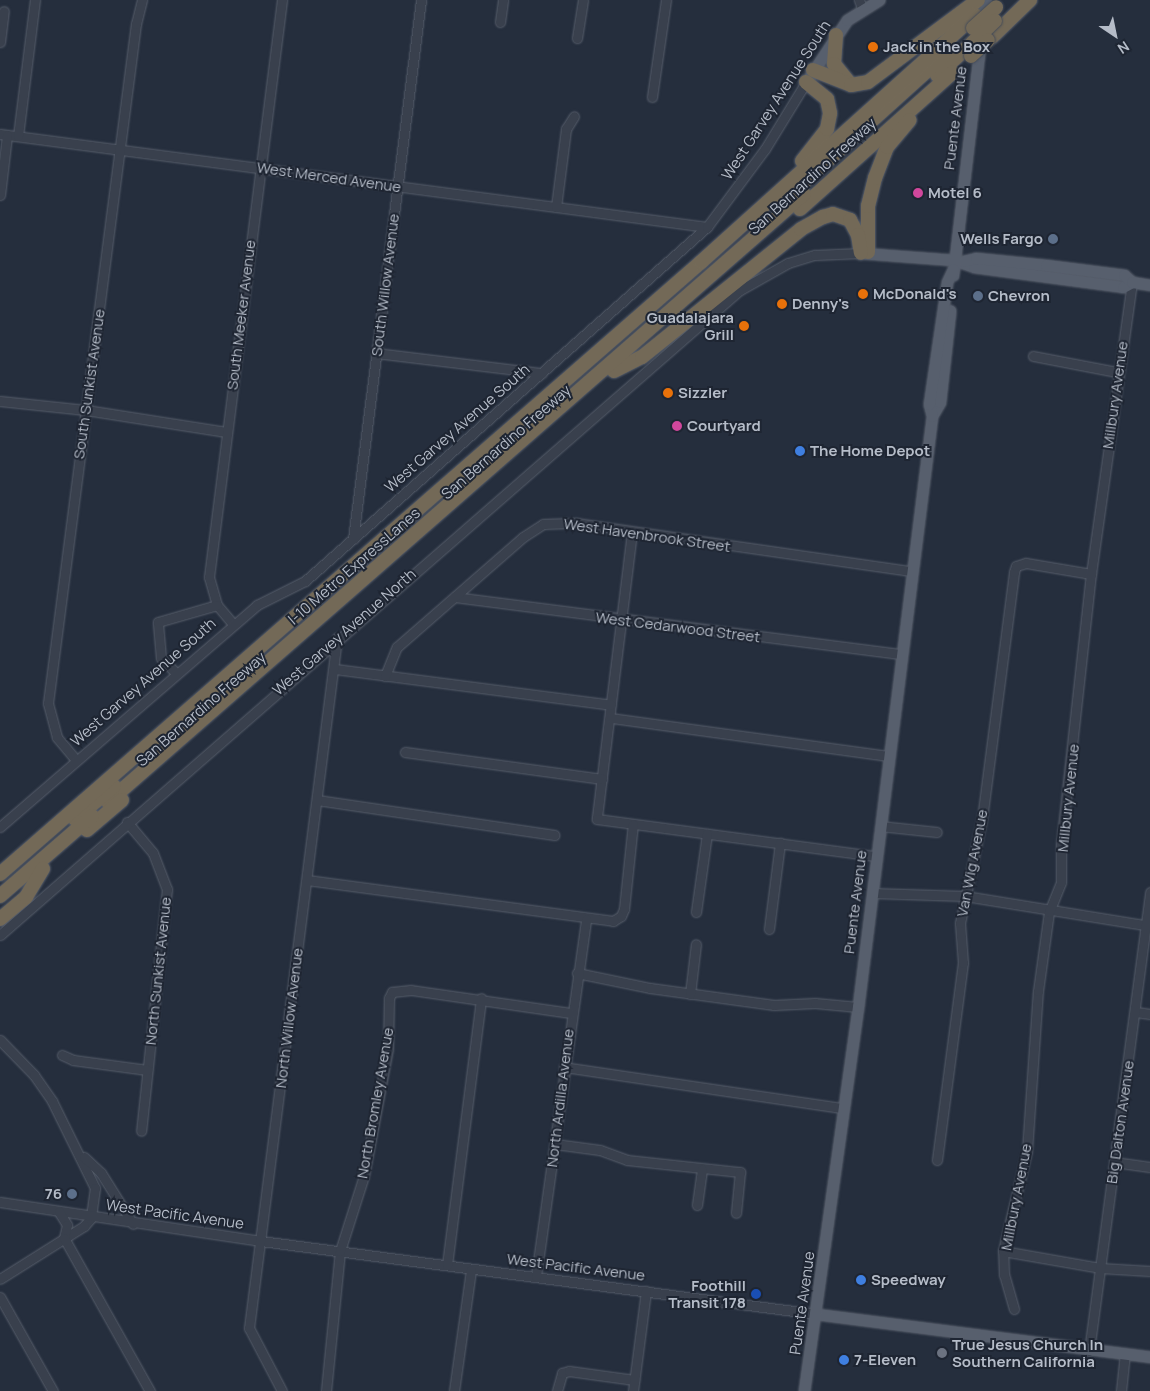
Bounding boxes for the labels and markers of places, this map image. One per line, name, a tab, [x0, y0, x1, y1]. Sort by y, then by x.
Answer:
place label: Jack in the Box	[883, 38, 990, 56]
marker: Jack in the Box	[867, 41, 879, 53]
place label: Motel 6	[928, 184, 982, 202]
marker: Motel 6	[912, 187, 924, 199]
place label: Wells Fargo	[960, 230, 1043, 248]
marker: Wells Fargo	[1047, 233, 1059, 245]
place label: McDonald's	[873, 285, 957, 303]
place label: Chevron	[988, 287, 1050, 305]
marker: McDonald's	[857, 288, 869, 300]
marker: Chevron	[972, 290, 984, 302]
place label: Denny's	[792, 295, 849, 313]
marker: Denny's	[776, 298, 788, 310]
place label: Guadalajara Grill	[647, 308, 734, 343]
marker: Guadalajara Grill	[738, 320, 750, 332]
place label: Sizzler	[678, 384, 727, 402]
marker: Sizzler	[662, 387, 674, 399]
place label: Courtyard	[687, 417, 761, 435]
marker: Courtyard	[671, 420, 683, 432]
place label: The Home Depot	[810, 442, 930, 460]
marker: The Home Depot	[794, 445, 806, 457]
place label: 76	[45, 1185, 62, 1203]
marker: 76	[66, 1188, 78, 1200]
place label: Speedway	[871, 1271, 946, 1289]
marker: Speedway	[855, 1274, 867, 1286]
place label: Foothill Transit 178	[668, 1276, 746, 1311]
marker: Foothill Transit 178	[750, 1288, 762, 1300]
place label: True Jesus Church In Southern California	[952, 1335, 1103, 1370]
marker: True Jesus Church In Southern California	[936, 1347, 948, 1359]
place label: 7-Eleven	[854, 1351, 916, 1369]
marker: 7-Eleven	[838, 1354, 850, 1366]

